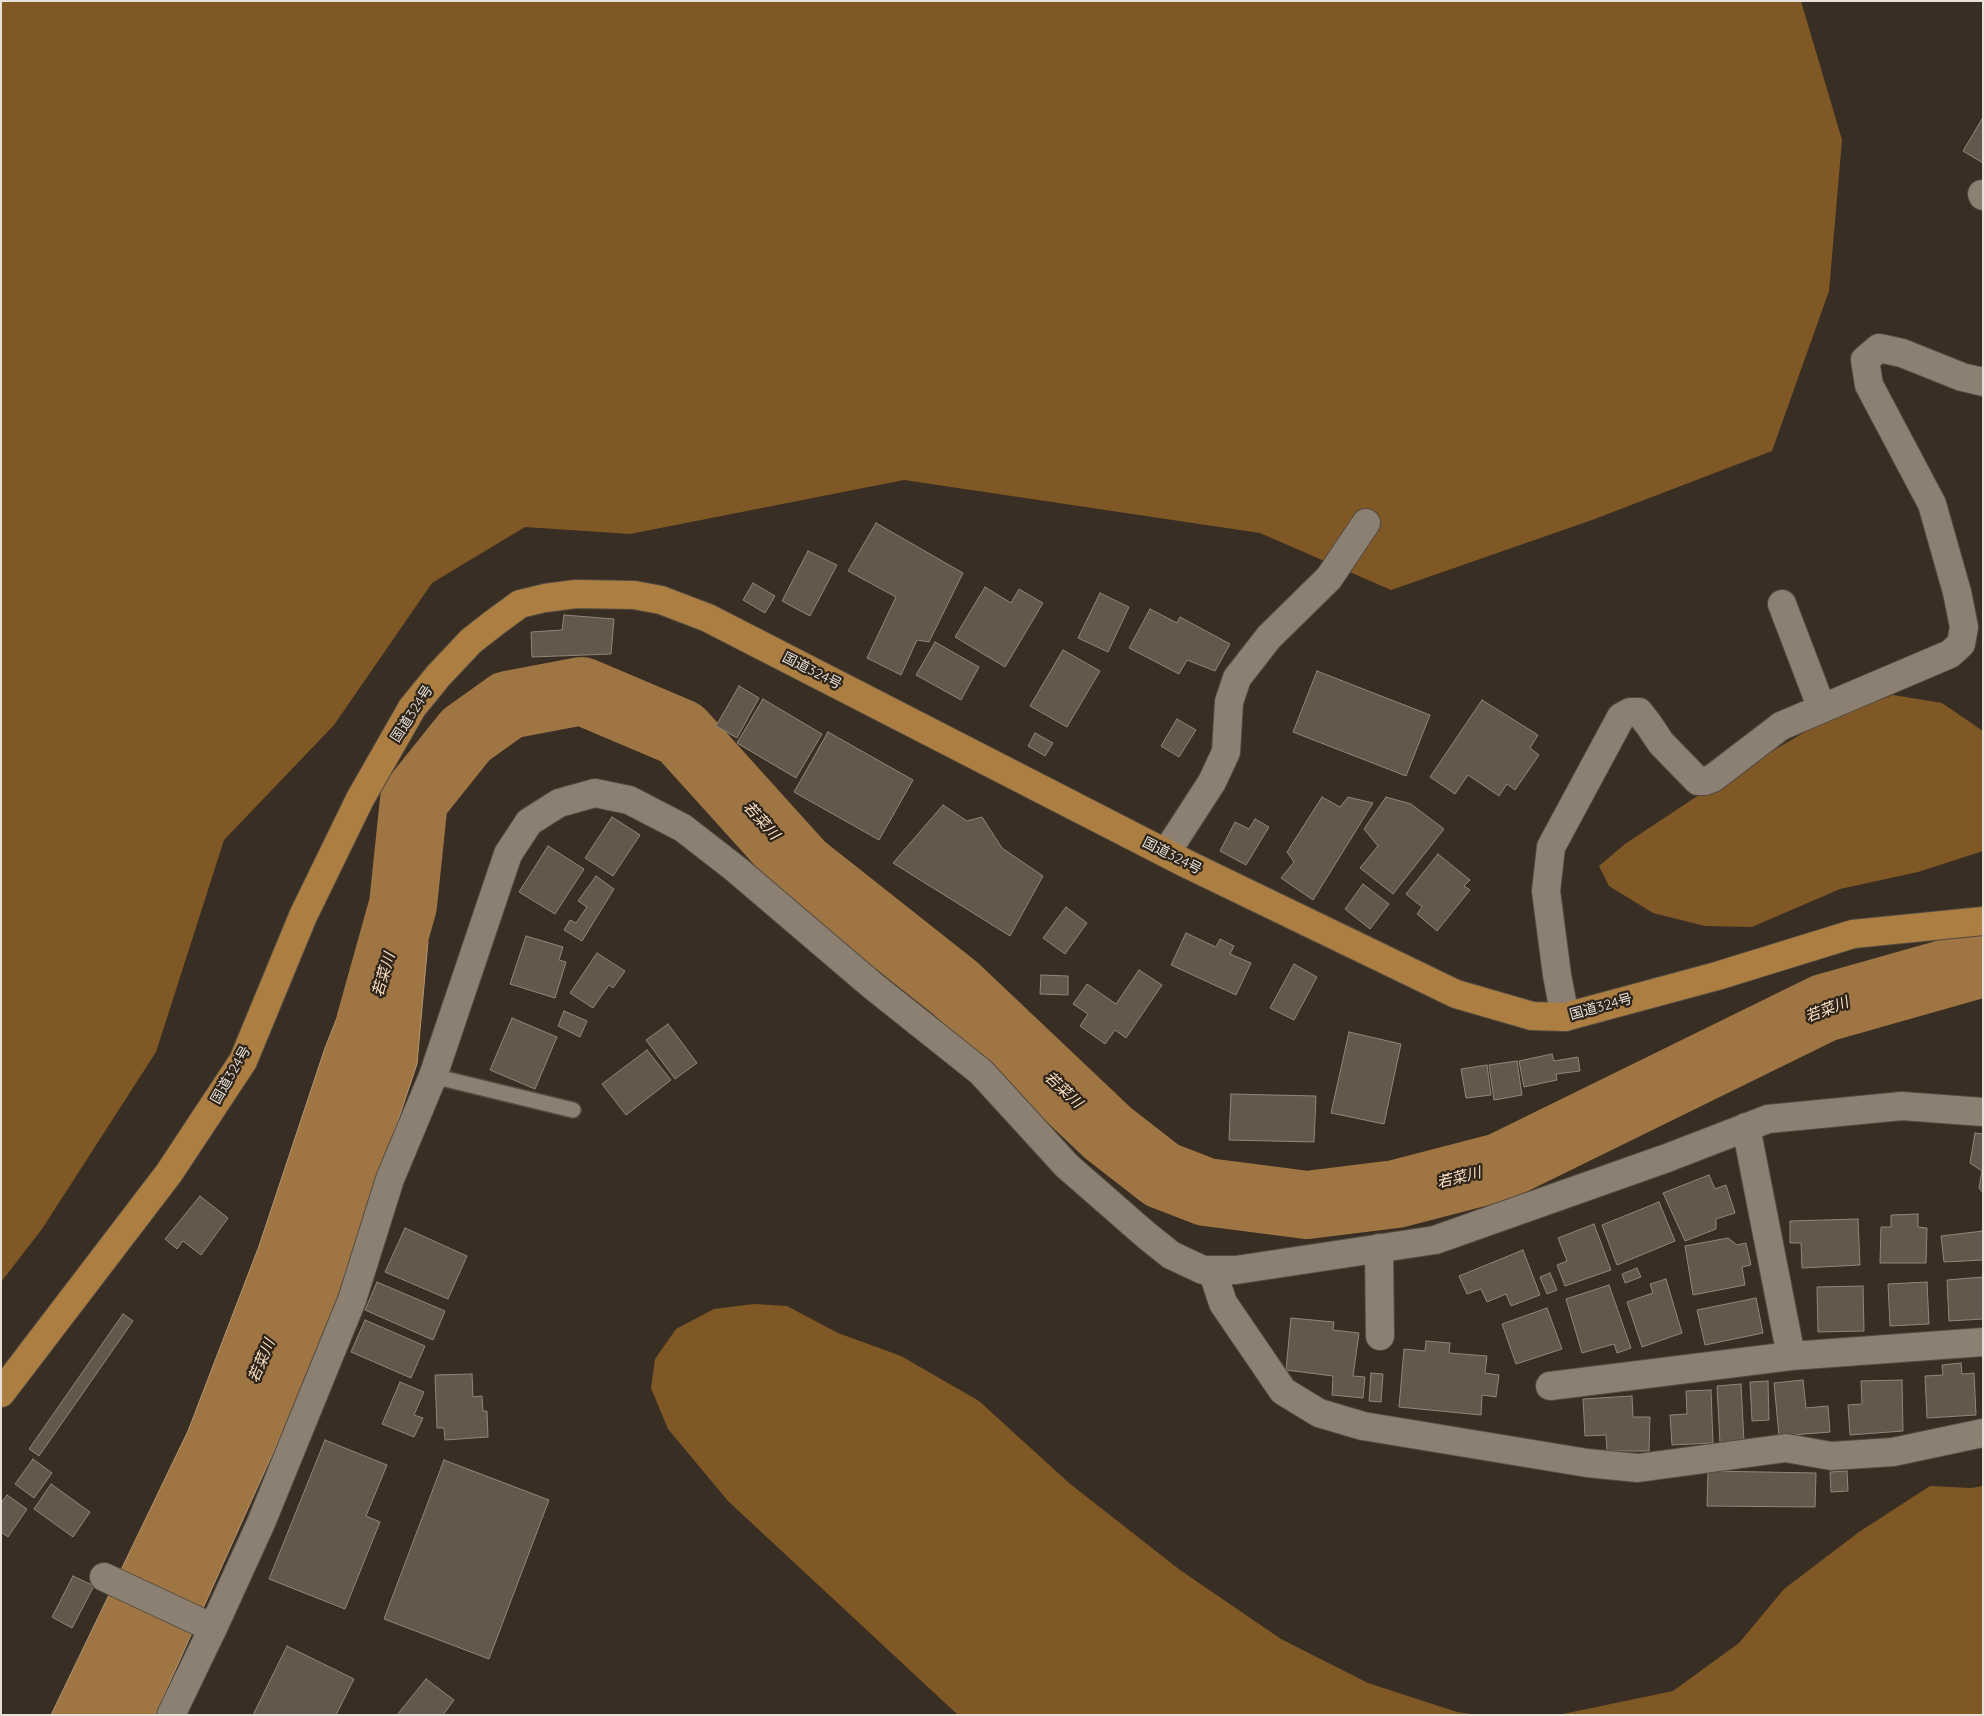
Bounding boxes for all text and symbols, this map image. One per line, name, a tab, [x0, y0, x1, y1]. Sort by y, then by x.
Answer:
street label: 国道324号	[780, 649, 844, 693]
street label: 国道324号	[387, 682, 437, 746]
water label: 若菜川	[739, 798, 783, 844]
street label: 国道324号	[1140, 834, 1204, 878]
water label: 若菜川	[369, 951, 399, 999]
street label: 国道324号	[1568, 991, 1634, 1023]
water label: 若菜川	[1803, 994, 1851, 1026]
street label: 国道324号	[208, 1043, 254, 1107]
water label: 若菜川	[1040, 1068, 1086, 1112]
water label: 若菜川	[1435, 1164, 1483, 1192]
water label: 若菜川	[245, 1337, 279, 1385]

